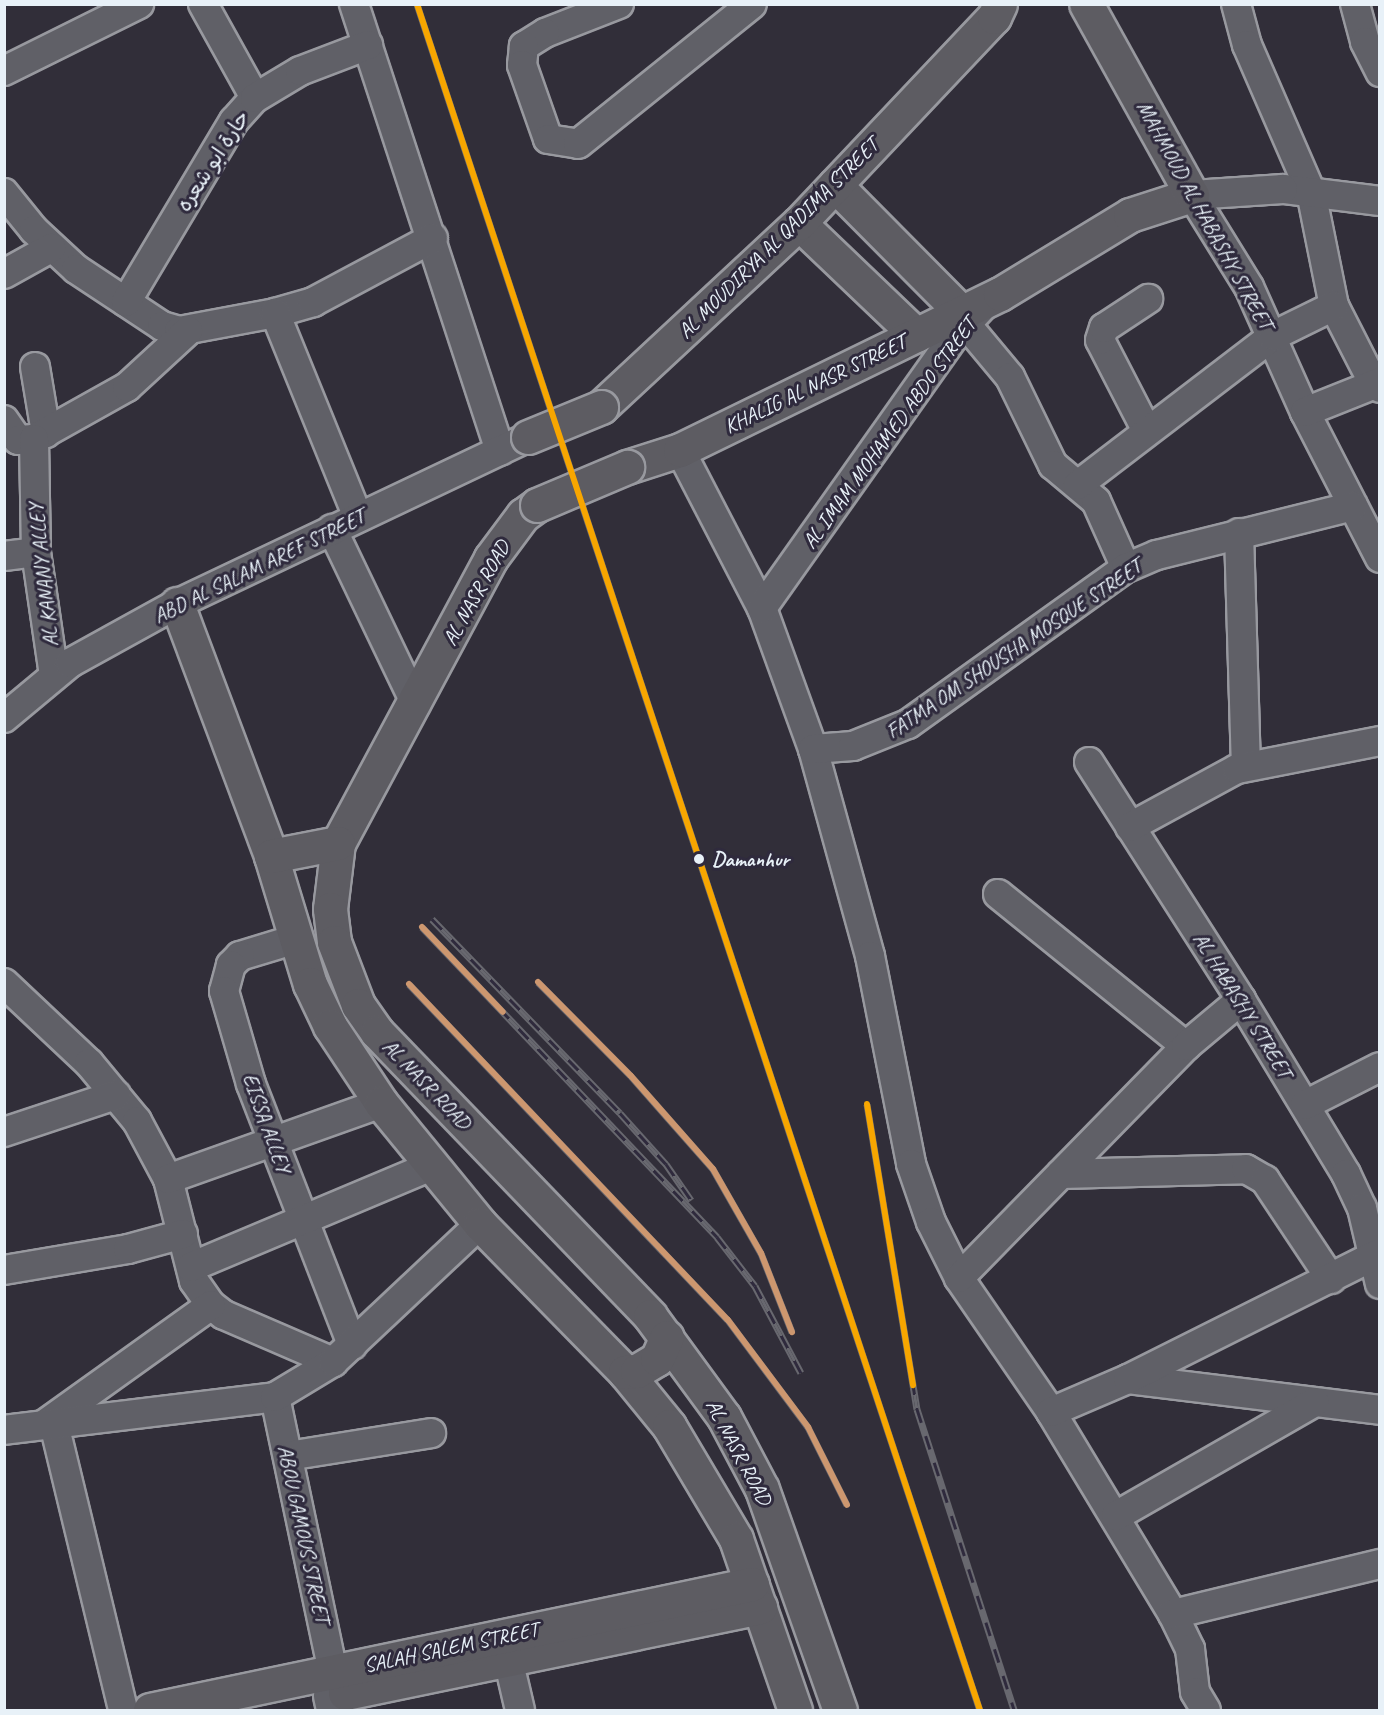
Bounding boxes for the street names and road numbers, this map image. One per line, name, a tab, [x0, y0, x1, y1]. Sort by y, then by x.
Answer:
street label: MAHMOUD AL HABASHY STREET	[1132, 97, 1278, 333]
street label: حارة ابو شعره	[171, 106, 255, 216]
street label: AL MOUDIRYA AL QADIMA STREET	[672, 132, 884, 344]
street label: AL IMAM MOHAMED ABDO STREET	[796, 312, 982, 554]
street label: KHALIG AL NASR STREET	[720, 329, 910, 439]
street label: AL KANANY ALLEY	[23, 502, 63, 648]
street label: ABD AL SALAM AREF STREET	[149, 504, 369, 628]
street label: AL NASR ROAD	[437, 536, 515, 650]
street label: FATMA OM SHOUSHA MOSQUE STREET	[881, 554, 1147, 744]
street label: AL HABASHY STREET	[1188, 928, 1298, 1082]
street label: AL NASR ROAD	[377, 1033, 477, 1135]
street label: EISSA ALLEY	[237, 1070, 297, 1176]
street label: AL NASR ROAD	[700, 1394, 778, 1510]
street label: ABOU GAMOUS STREET	[273, 1443, 335, 1625]
street label: SALAH SALEM STREET	[361, 1616, 541, 1678]

